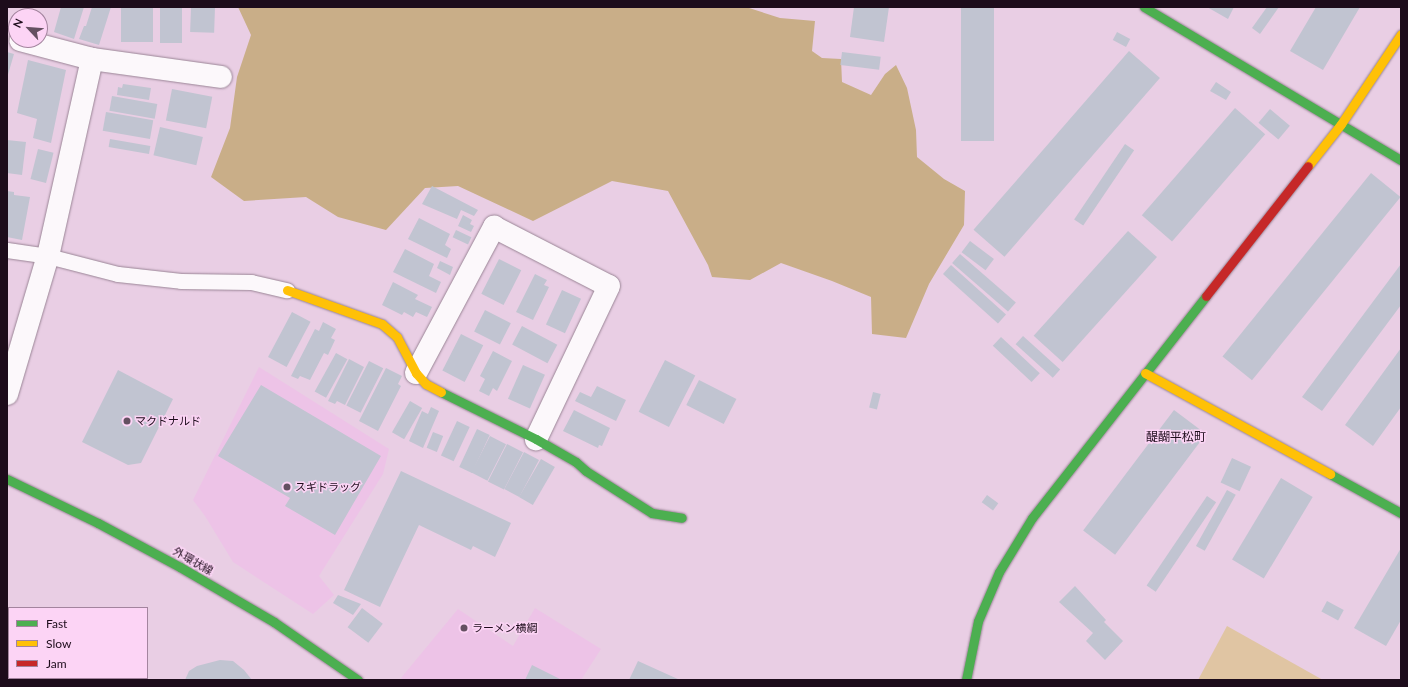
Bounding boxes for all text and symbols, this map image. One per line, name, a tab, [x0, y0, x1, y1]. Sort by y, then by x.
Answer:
north arrow	[8, 8, 48, 48]
text: N	[10, 16, 25, 30]
place label: マクドナルド	[135, 414, 201, 428]
marker: マクドナルド	[122, 416, 132, 426]
district label: 醍醐平松町	[1146, 430, 1206, 444]
place label: スギドラッグ	[295, 480, 361, 494]
marker: スギドラッグ	[282, 482, 292, 492]
street label: 外環状線	[171, 544, 215, 578]
legend	[8, 607, 148, 679]
text: Fast	[46, 616, 67, 631]
place label: ラーメン横綱	[472, 621, 538, 635]
marker: ラーメン横綱	[459, 623, 469, 633]
text: Slow	[46, 636, 71, 651]
text: Jam	[46, 656, 67, 671]

